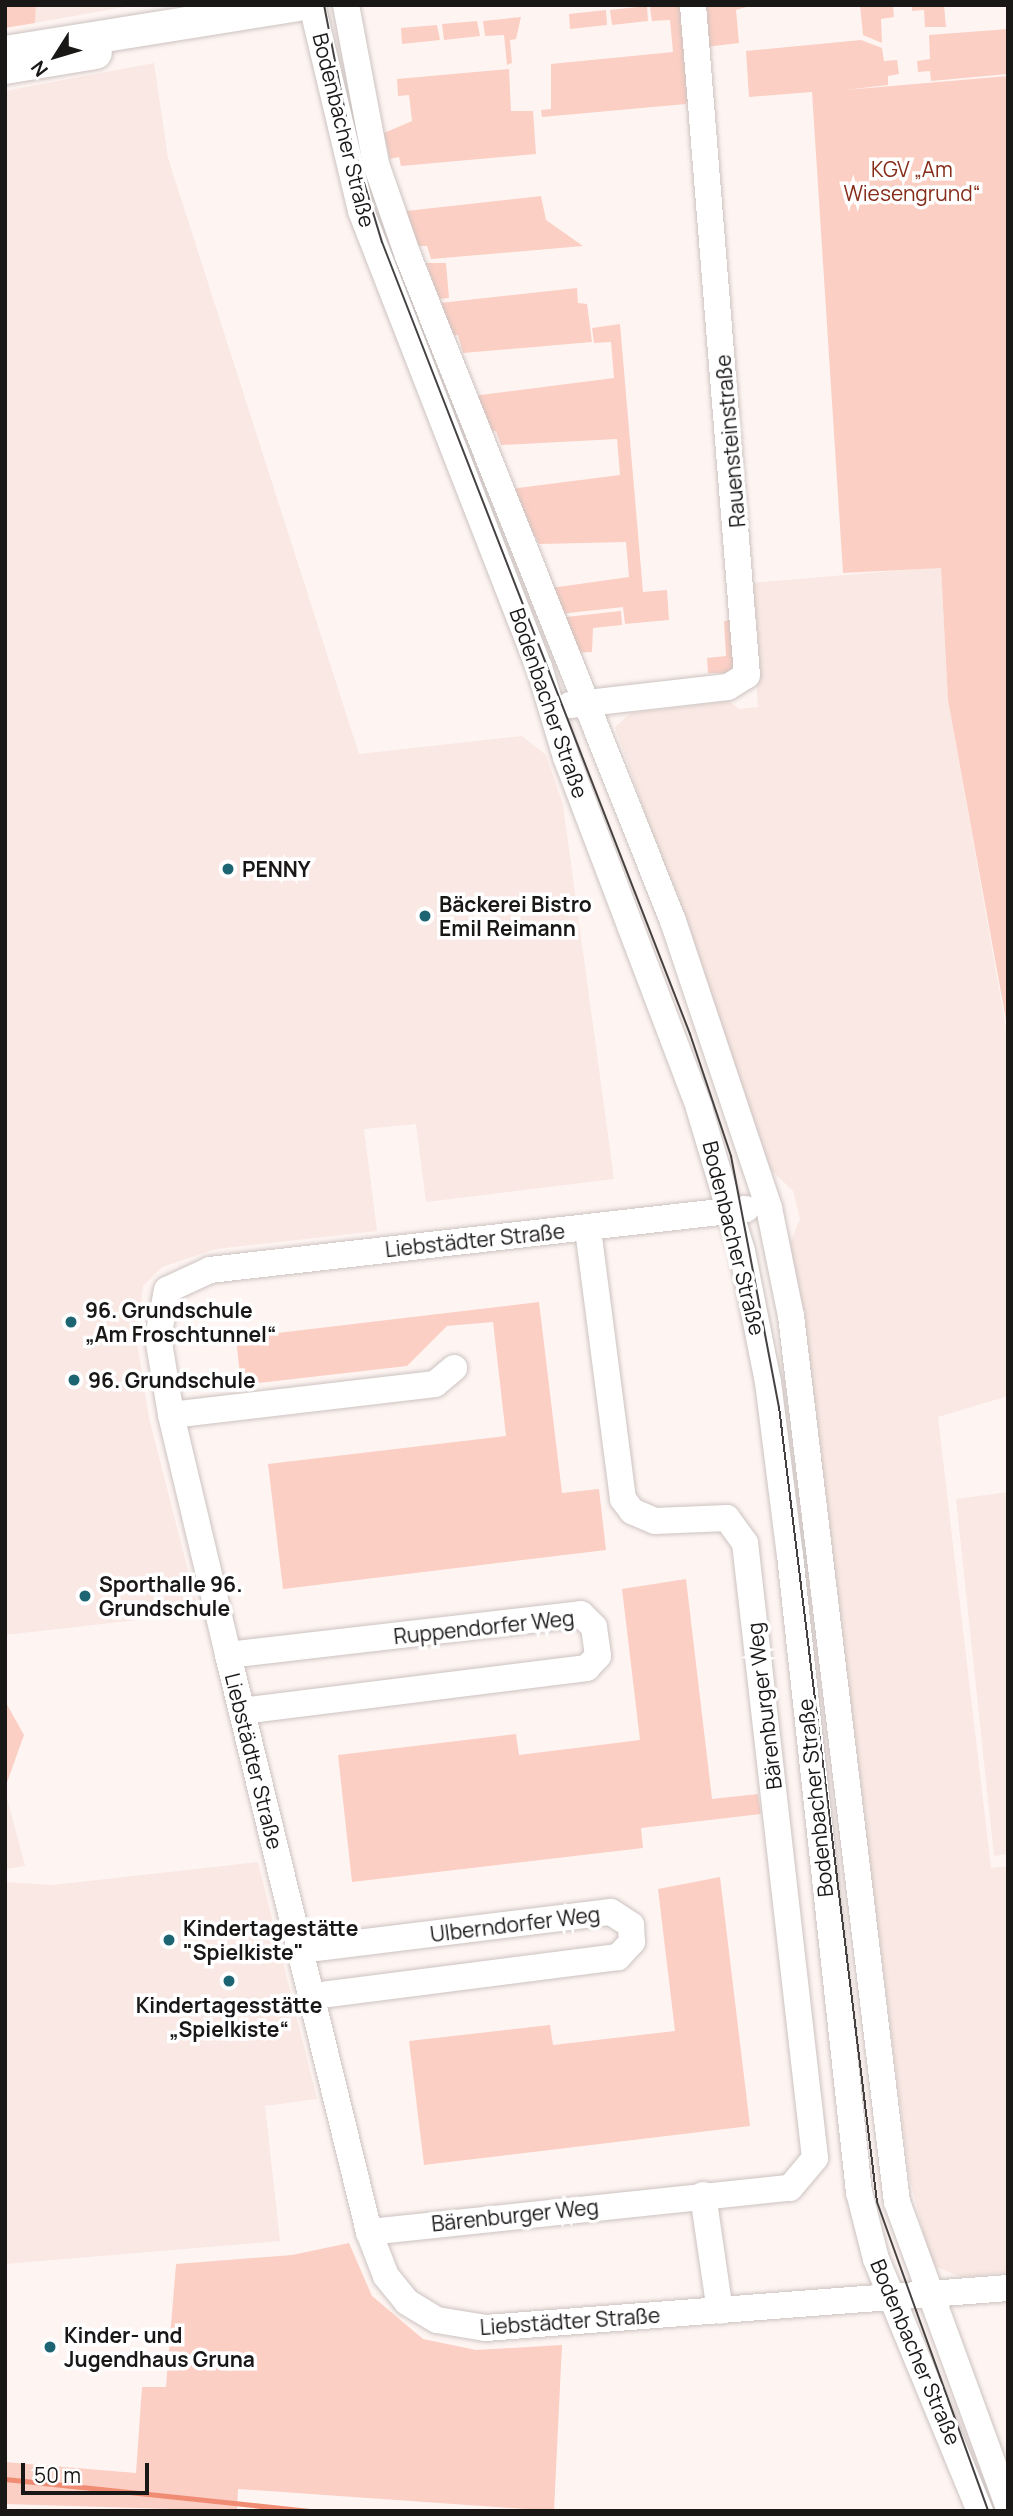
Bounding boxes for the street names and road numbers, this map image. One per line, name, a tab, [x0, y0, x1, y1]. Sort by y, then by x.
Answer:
street label: Bodenbacher Straße	[308, 30, 380, 230]
street label: Rauensteinstraße	[710, 353, 750, 529]
street label: Bodenbacher Straße	[505, 605, 593, 801]
street label: Bodenbacher Straße	[698, 1138, 770, 1338]
street label: Liebstädter Straße	[384, 1218, 566, 1262]
street label: Ruppendorfer Weg	[392, 1605, 576, 1649]
street label: Bärenburger Weg	[741, 1621, 787, 1791]
street label: Liebstädter Straße	[220, 1670, 288, 1852]
street label: Bodenbacher Straße	[792, 1698, 838, 1898]
street label: Ulberndorfer Weg	[429, 1901, 601, 1947]
street label: Bärenburger Weg	[430, 2194, 600, 2236]
street label: Bodenbacher Straße	[865, 2255, 967, 2449]
street label: Liebstädter Straße	[479, 2302, 661, 2340]

